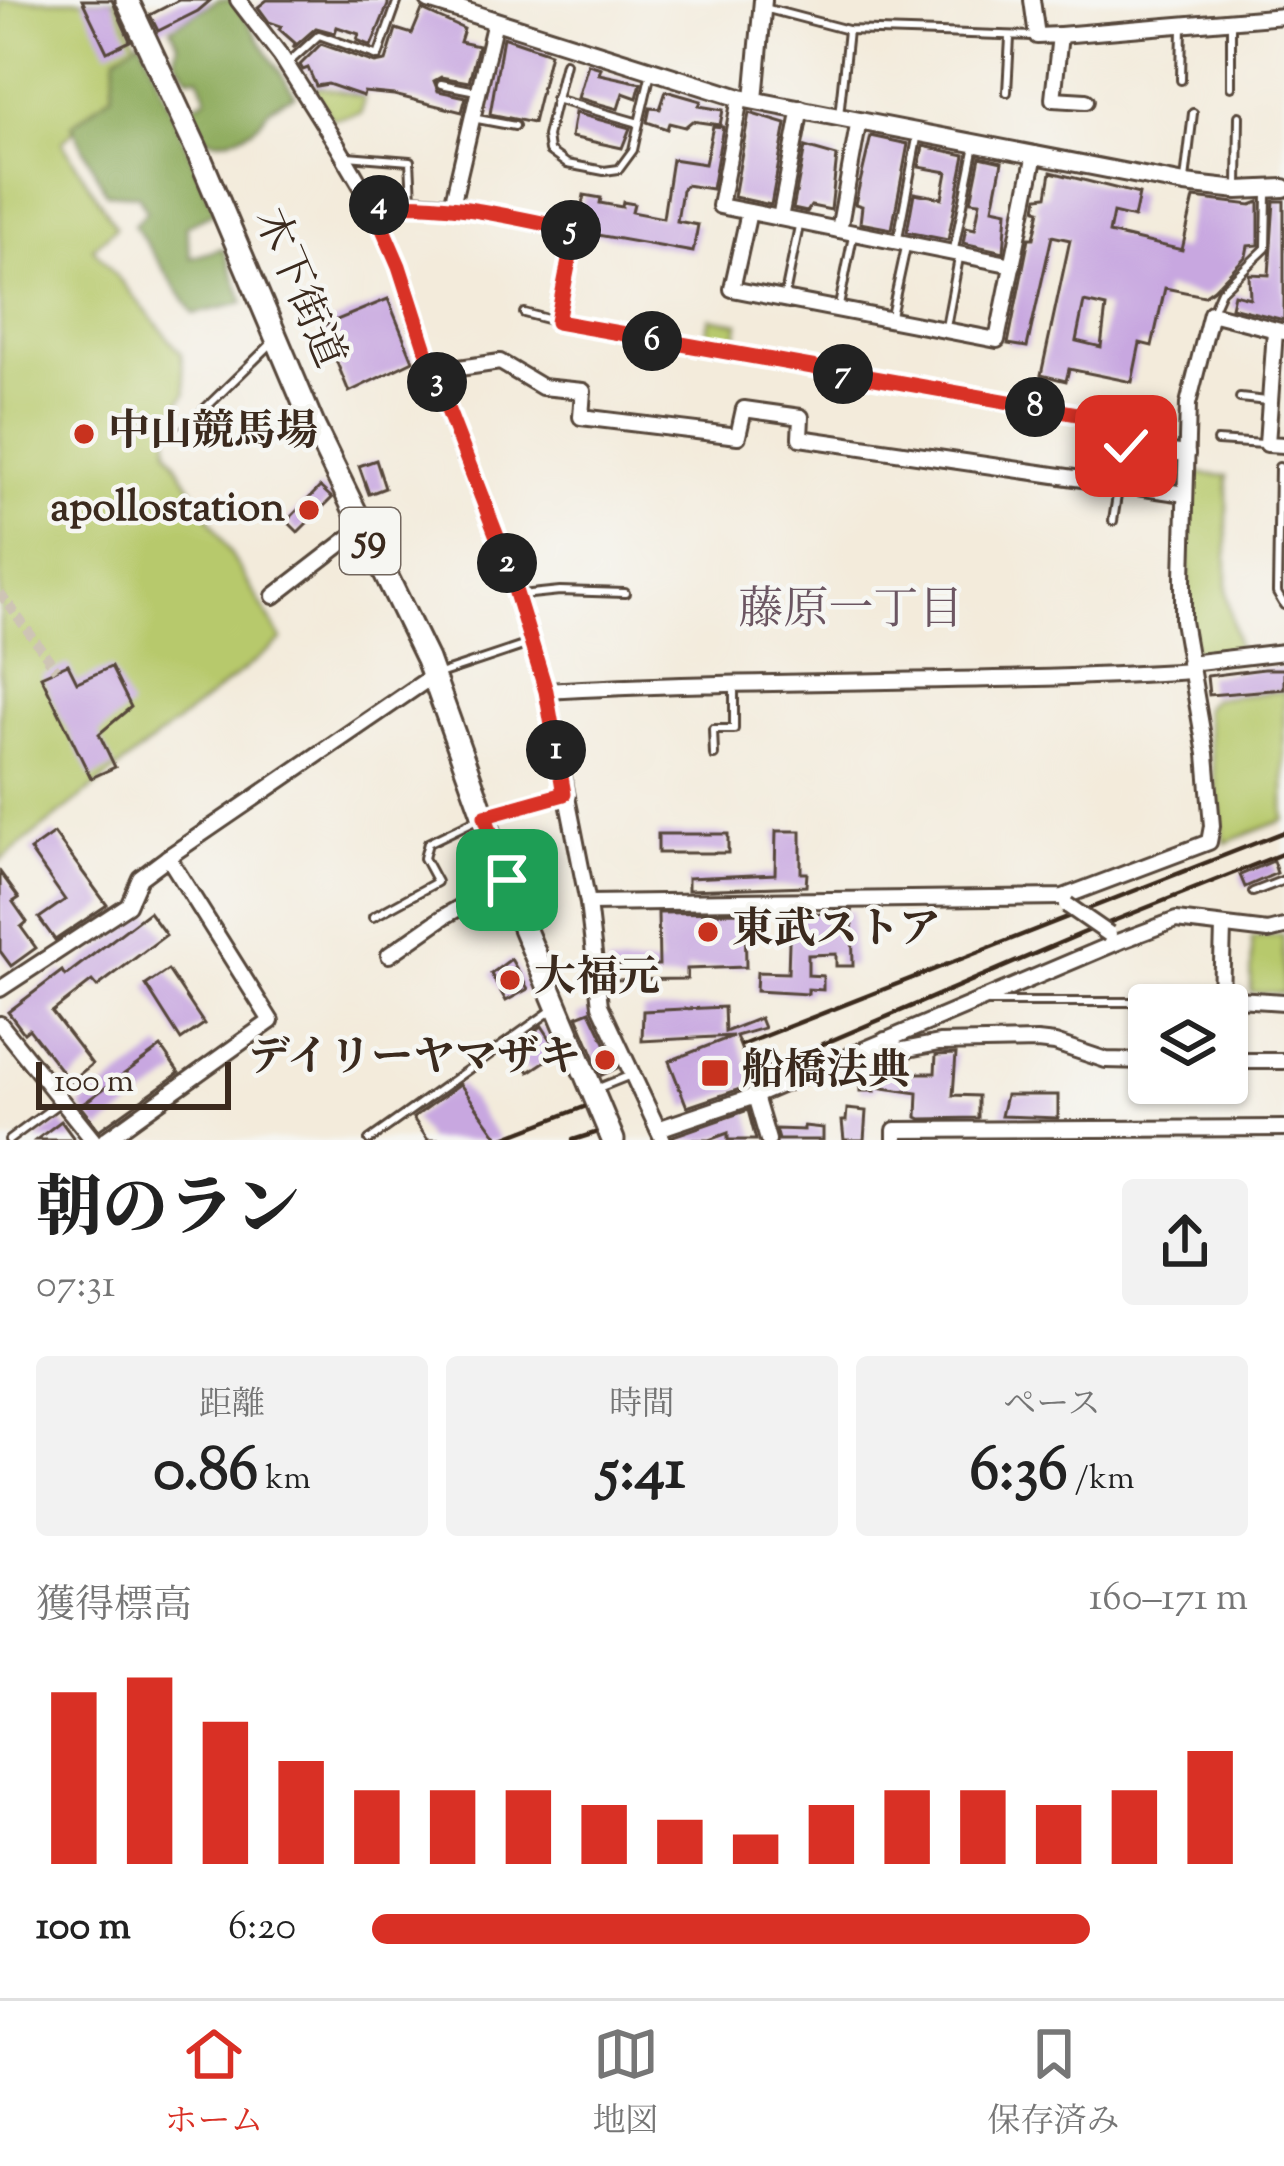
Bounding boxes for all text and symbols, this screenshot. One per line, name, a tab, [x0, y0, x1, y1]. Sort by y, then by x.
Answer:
pin: 4	[349, 175, 409, 235]
text: 4	[371, 181, 387, 229]
street label: 木下街道	[237, 200, 357, 378]
pin: 5	[541, 200, 601, 260]
text: 5	[565, 206, 577, 254]
pin: 6	[622, 311, 682, 371]
text: 6	[644, 317, 660, 365]
pin: 7	[813, 344, 873, 404]
text: 7	[835, 350, 851, 398]
pin: 3	[407, 352, 467, 412]
text: 3	[430, 358, 444, 406]
pin: 8	[1005, 377, 1065, 437]
text: 8	[1027, 383, 1043, 431]
pin	[1075, 395, 1177, 497]
place label: 中山競馬場	[108, 404, 318, 464]
icon: check	[1093, 413, 1159, 479]
marker: 中山競馬場	[71, 421, 97, 447]
place label: apollostation	[50, 480, 285, 540]
marker: apollostation	[296, 497, 322, 523]
road number: 59	[340, 508, 400, 574]
pin: 2	[477, 533, 537, 593]
text: 2	[499, 539, 515, 587]
district label: 藤原一丁目	[738, 580, 964, 645]
pin: 1	[526, 720, 586, 780]
text: 1	[550, 726, 562, 774]
pin	[456, 829, 558, 931]
icon: arrive	[474, 847, 540, 913]
place label: 東武ストア	[732, 902, 941, 962]
marker: 東武ストア	[695, 919, 721, 945]
place label: 大福元	[534, 950, 660, 1010]
marker: 大福元	[497, 967, 523, 993]
map controls	[1128, 984, 1248, 1104]
button: layers	[1128, 984, 1248, 1104]
place label: デイリーヤマザキ	[248, 1030, 581, 1090]
place label: 船橋法典	[742, 1043, 910, 1103]
marker: デイリーヤマザキ	[592, 1047, 618, 1073]
scale bar	[36, 1056, 231, 1109]
marker: 船橋法典	[699, 1057, 731, 1089]
text: 100 m	[54, 1059, 134, 1107]
text: 朝のラン	[36, 1166, 300, 1261]
button: share	[1122, 1179, 1248, 1305]
text: 07:31	[36, 1259, 115, 1315]
text: 距離	[199, 1382, 265, 1430]
text: 時間	[609, 1382, 675, 1430]
text: ペース	[1003, 1382, 1101, 1430]
text: 0.86	[153, 1430, 258, 1517]
text: 5:41	[599, 1430, 685, 1517]
text: 6:36	[969, 1430, 1068, 1517]
text: km	[258, 1456, 311, 1504]
text: /km	[1068, 1456, 1135, 1504]
text: 160–171 m	[1089, 1572, 1248, 1628]
text: 獲得標高	[36, 1580, 192, 1636]
text: 100 m	[36, 1901, 131, 1957]
text: 6:20	[228, 1901, 296, 1957]
tab: ホーム	[165, 2021, 264, 2147]
tab: 地図	[593, 2021, 659, 2147]
tab: 保存済み	[988, 2021, 1120, 2147]

